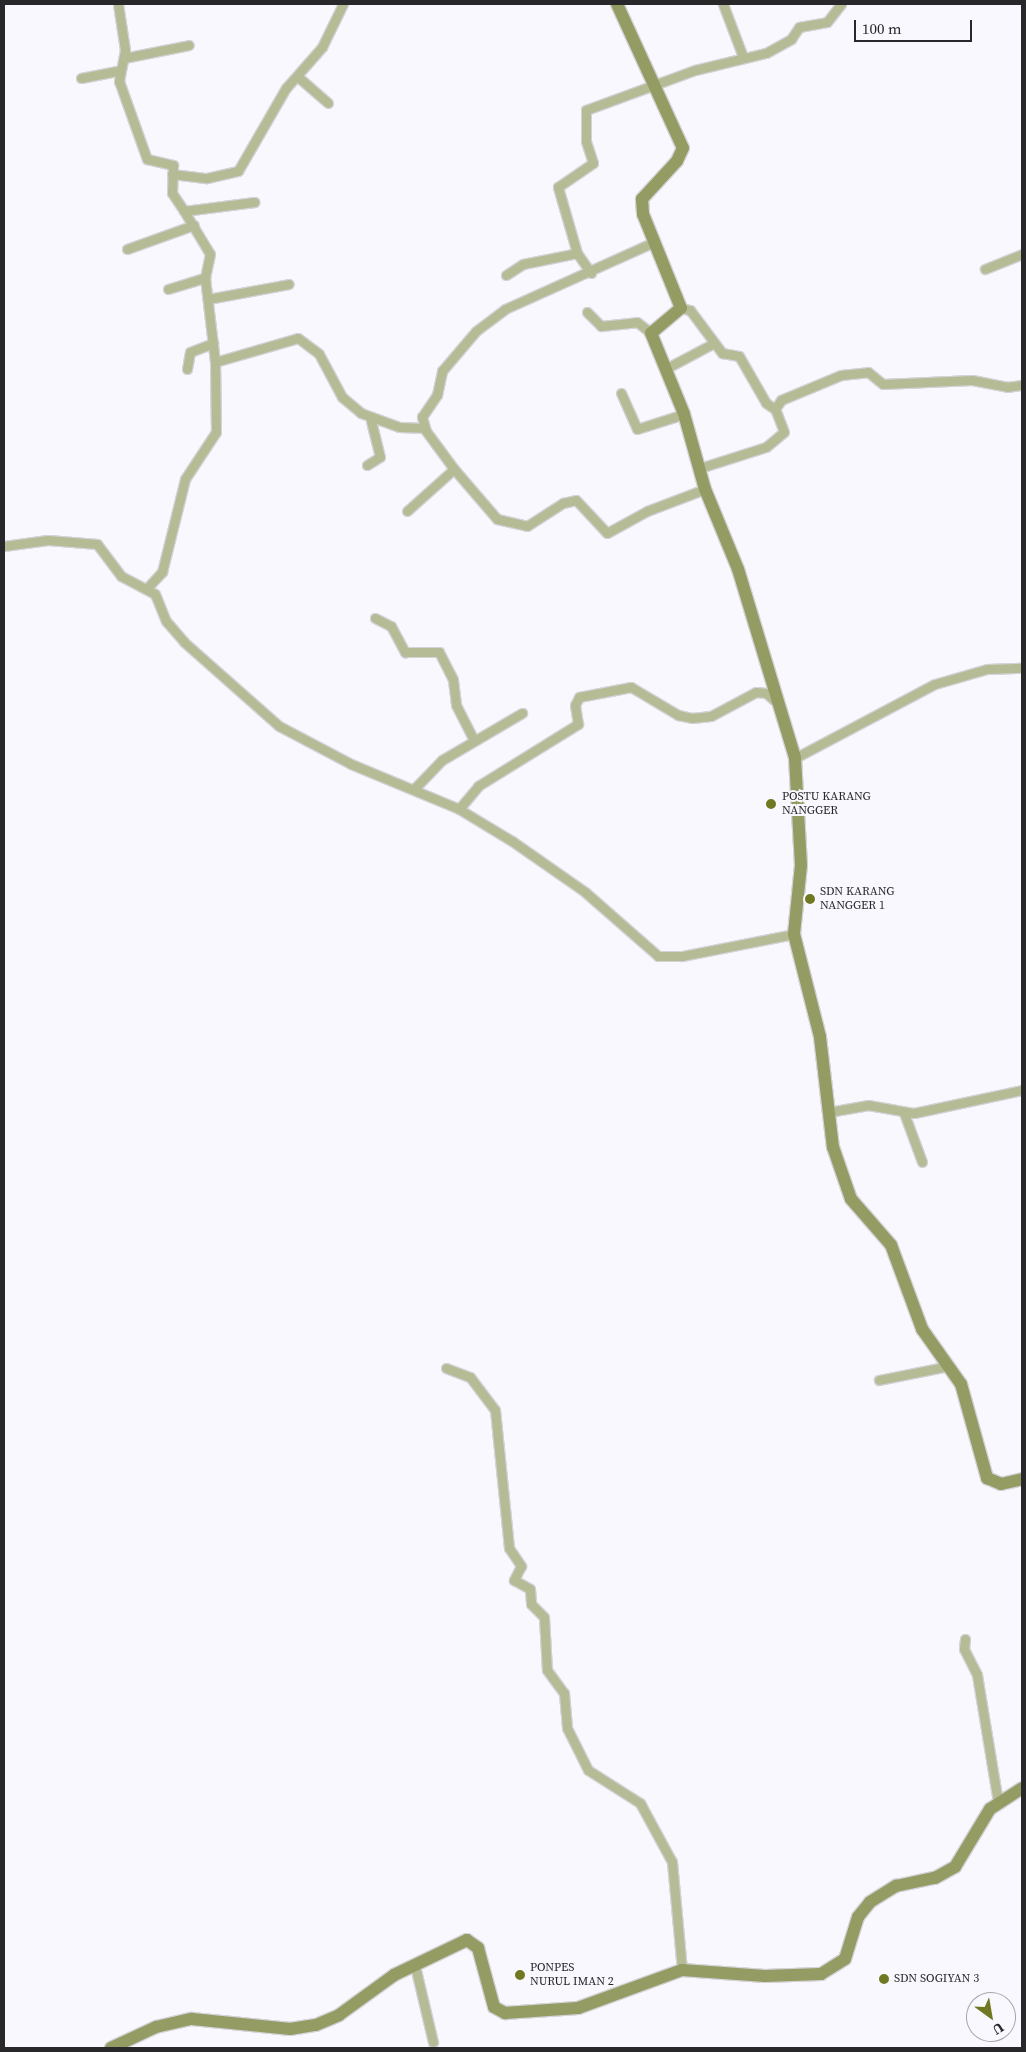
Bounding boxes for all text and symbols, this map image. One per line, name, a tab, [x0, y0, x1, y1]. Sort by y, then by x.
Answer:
scale bar	[856, 10, 974, 42]
text: 100 m	[862, 18, 902, 39]
place label: POSTU KARANG NANGGER	[782, 790, 871, 818]
marker: POSTU KARANG NANGGER	[764, 797, 778, 811]
place label: SDN KARANG NANGGER 1	[820, 885, 894, 913]
marker: SDN KARANG NANGGER 1	[804, 893, 816, 905]
place label: PONPES NURUL IMAN 2	[530, 1961, 614, 1989]
marker: PONPES NURUL IMAN 2	[514, 1969, 526, 1981]
place label: SDN SOGIYAN 3	[894, 1972, 979, 1986]
marker: SDN SOGIYAN 3	[878, 1973, 890, 1985]
north arrow	[966, 1992, 1016, 2042]
text: U	[989, 2018, 1008, 2040]

